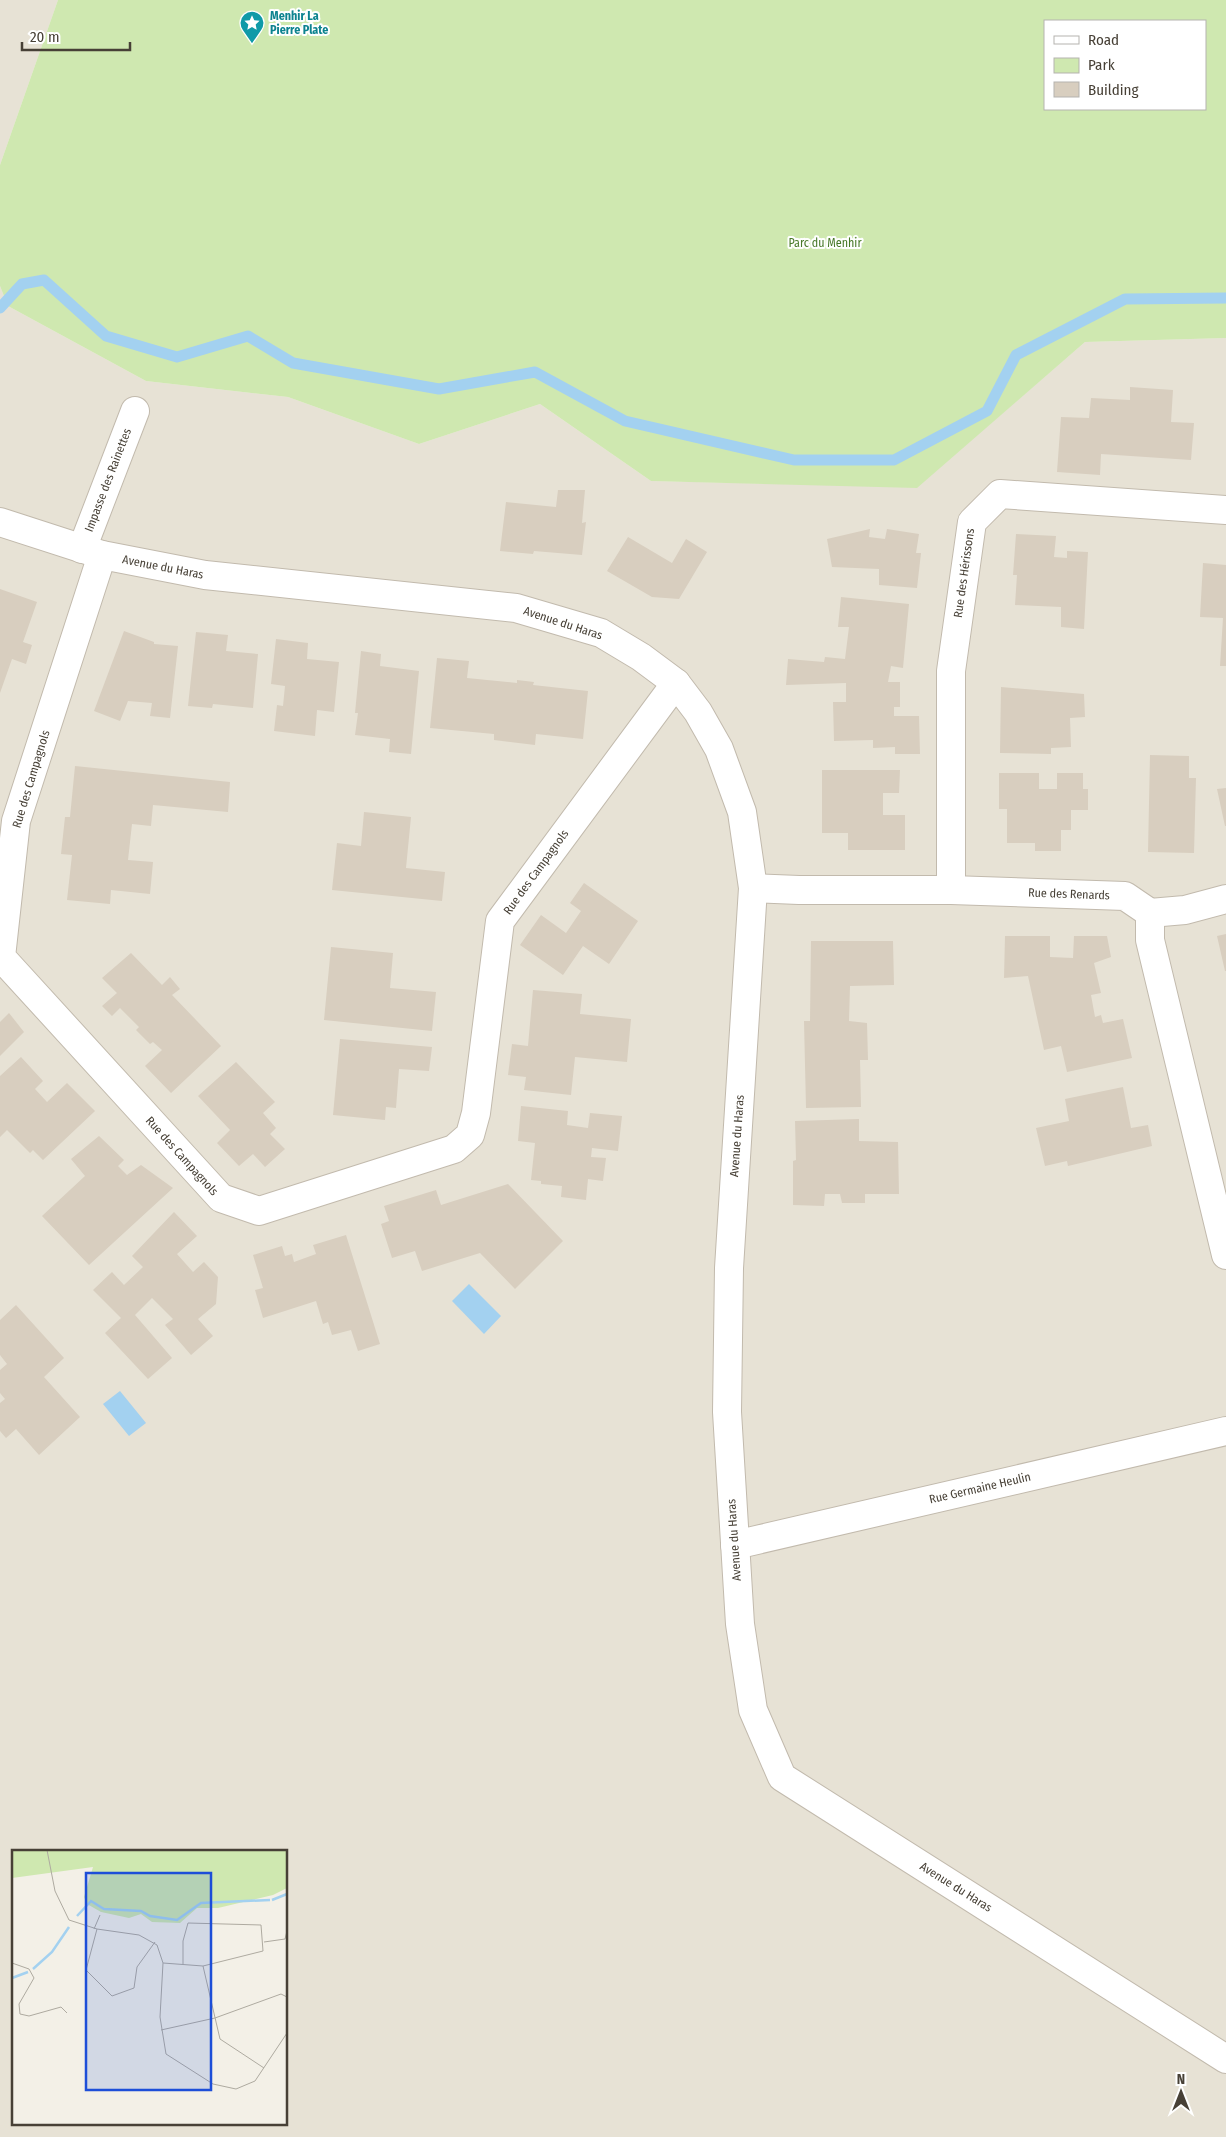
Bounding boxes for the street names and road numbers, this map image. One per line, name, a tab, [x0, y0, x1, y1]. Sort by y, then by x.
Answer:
street label: Impasse des Rainettes	[82, 426, 134, 534]
street label: Rue des Hérissons	[951, 527, 977, 619]
street label: Avenue du Haras	[121, 552, 205, 582]
street label: Avenue du Haras	[522, 604, 604, 642]
street label: Rue des Campagnols	[9, 728, 53, 830]
street label: Rue des Campagnols	[500, 827, 572, 917]
street label: Rue des Renards	[1028, 886, 1110, 902]
street label: Avenue du Haras	[727, 1094, 747, 1178]
street label: Rue des Campagnols	[143, 1114, 221, 1198]
street label: Rue Germaine Heulin	[928, 1470, 1032, 1506]
street label: Avenue du Haras	[724, 1498, 744, 1582]
street label: Avenue du Haras	[917, 1859, 995, 1915]

